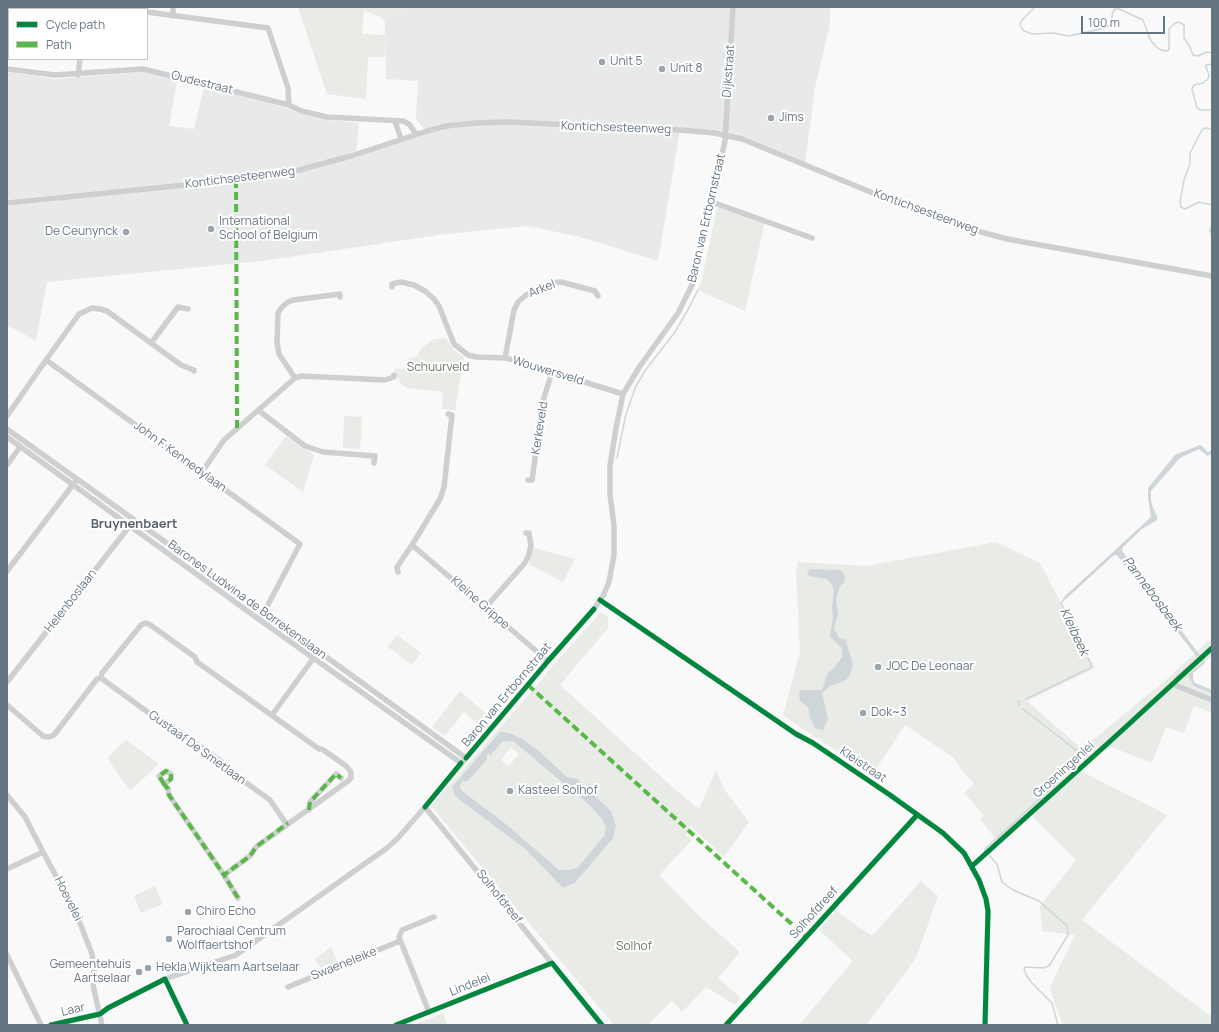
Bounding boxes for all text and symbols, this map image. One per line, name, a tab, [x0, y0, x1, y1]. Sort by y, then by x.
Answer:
legend	[8, 8, 148, 60]
scale bar	[1083, 8, 1167, 34]
text: 100 m	[1088, 14, 1120, 31]
text: Cycle path	[46, 16, 105, 33]
text: Path	[46, 36, 72, 53]
street label: Dijkstraat	[720, 44, 738, 98]
place label: Unit 5	[610, 55, 642, 69]
marker: Unit 5	[597, 57, 607, 67]
place label: Unit 8	[670, 62, 703, 76]
marker: Unit 8	[657, 64, 667, 74]
street label: Oudestraat	[170, 68, 234, 98]
place label: Jims	[779, 111, 804, 125]
marker: Jims	[766, 113, 776, 123]
street label: Kontichsesteenweg	[561, 119, 671, 137]
street label: Baron van Ertbornstraat	[685, 152, 729, 284]
street label: Kontichsesteenweg	[184, 164, 296, 192]
street label: Kontichsesteenweg	[872, 186, 980, 238]
place label: International School of Belgium	[219, 215, 318, 243]
marker: International School of Belgium	[206, 224, 216, 234]
place label: De Ceunynck	[45, 225, 118, 239]
marker: De Ceunynck	[121, 227, 131, 237]
street label: Arkel	[527, 277, 557, 301]
street label: Wouwersveld	[511, 353, 585, 389]
park label: Schuurveld	[407, 361, 469, 375]
street label: Kerkeveld	[529, 401, 551, 455]
street label: John F. Kennedylaan	[131, 419, 229, 495]
district label: Bruynenbaert	[91, 516, 177, 532]
street label: Barones Ludwina de Borrekenslaan	[165, 538, 329, 662]
water label: Pannebosbeek	[1119, 554, 1185, 634]
street label: Helenboslaan	[42, 567, 100, 635]
street label: Kleine Grippe	[448, 574, 512, 632]
water label: Kleibeek	[1056, 606, 1092, 658]
street label: Baron van Ertbornstraat	[459, 640, 555, 750]
place label: JOC De Leonaar	[886, 660, 974, 674]
marker: JOC De Leonaar	[873, 662, 883, 672]
place label: Dok~3	[871, 706, 907, 720]
street label: Gustaaf De Smetlaan	[146, 708, 248, 788]
marker: Dok~3	[858, 708, 868, 718]
street label: Groeningenlei	[1030, 739, 1098, 801]
street label: Kleistraat	[837, 744, 889, 786]
place label: Kasteel Solhof	[518, 784, 598, 798]
marker: Kasteel Solhof	[505, 786, 515, 796]
street label: Solhofdreef	[473, 867, 525, 927]
street label: Hoevelei	[51, 875, 85, 923]
street label: Solhofdreef	[787, 884, 841, 942]
place label: Chiro Echo	[196, 905, 256, 919]
marker: Chiro Echo	[183, 907, 193, 917]
place label: Parochiaal Centrum Wolffaertshof	[177, 925, 286, 953]
marker: Parochiaal Centrum Wolffaertshof	[164, 934, 174, 944]
park label: Solhof	[616, 940, 652, 954]
street label: Swaeneleike	[309, 944, 379, 984]
place label: Gemeentehuis Aartselaar	[50, 958, 131, 986]
place label: Hekla Wijkteam Aartselaar	[156, 961, 300, 975]
marker: Hekla Wijkteam Aartselaar	[143, 963, 153, 973]
marker: Gemeentehuis Aartselaar	[134, 967, 144, 977]
street label: Lindelei	[447, 970, 493, 1000]
street label: Laar	[60, 1000, 86, 1020]

